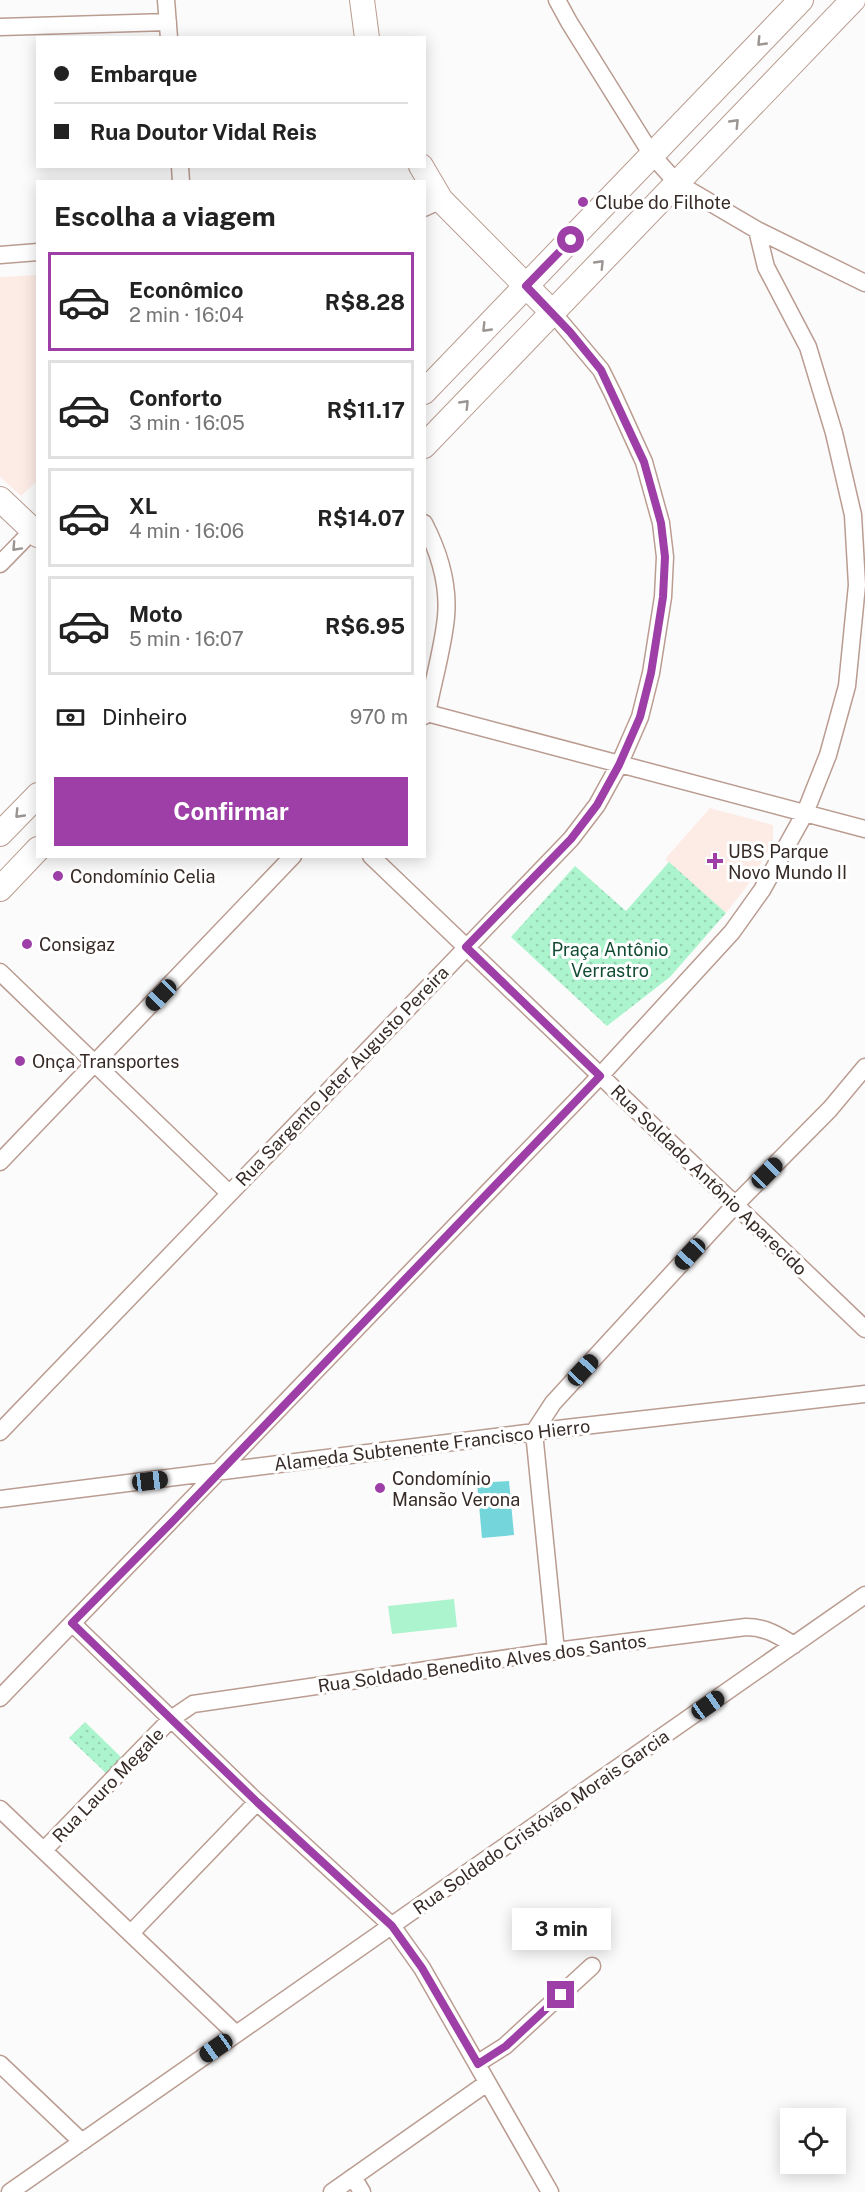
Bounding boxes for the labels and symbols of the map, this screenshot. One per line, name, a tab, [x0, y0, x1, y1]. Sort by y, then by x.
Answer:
one-way arrow	[757, 35, 768, 46]
one-way arrow	[728, 119, 739, 129]
place label: Clube do Filhote	[595, 192, 731, 213]
marker: Clube do Filhote	[576, 195, 590, 209]
route start	[557, 226, 584, 253]
one-way arrow	[593, 260, 604, 270]
one-way arrow	[482, 322, 493, 332]
one-way arrow	[458, 401, 469, 411]
one-way arrow	[12, 541, 23, 551]
one-way arrow	[15, 807, 26, 818]
place label: UBS Parque Novo Mundo II	[728, 841, 847, 883]
marker: UBS Parque Novo Mundo II	[706, 852, 724, 870]
place label: Condomínio Celia	[70, 866, 216, 887]
marker: Condomínio Celia	[51, 869, 65, 883]
place label: Consigaz	[39, 934, 115, 955]
marker: Consigaz	[20, 937, 34, 951]
park label: Praça Antônio Verrastro	[552, 939, 668, 981]
street label: Rua Sargento Jeter Augusto Pereira	[231, 962, 453, 1190]
car	[142, 976, 180, 1014]
place label: Onça Transportes	[32, 1051, 179, 1072]
marker: Onça Transportes	[13, 1054, 27, 1068]
street label: Rua Soldado Antônio Aparecido	[607, 1081, 811, 1279]
car	[748, 1154, 786, 1192]
car	[671, 1235, 709, 1273]
car	[564, 1351, 602, 1389]
street label: Alameda Subtenente Francisco Hierro	[273, 1415, 591, 1475]
place label: Condomínio Mansão Verona	[392, 1468, 520, 1510]
car	[131, 1470, 169, 1492]
marker: Condomínio Mansão Verona	[373, 1481, 387, 1495]
street label: Rua Soldado Benedito Alves dos Santos	[316, 1630, 648, 1696]
car	[688, 1687, 728, 1723]
street label: Rua Lauro Megale	[48, 1723, 168, 1847]
street label: Rua Soldado Cristóvão Morais Garcia	[409, 1725, 673, 1919]
callout: 3 min	[512, 1908, 610, 1950]
route end	[547, 1981, 574, 2008]
car	[196, 2030, 236, 2066]

